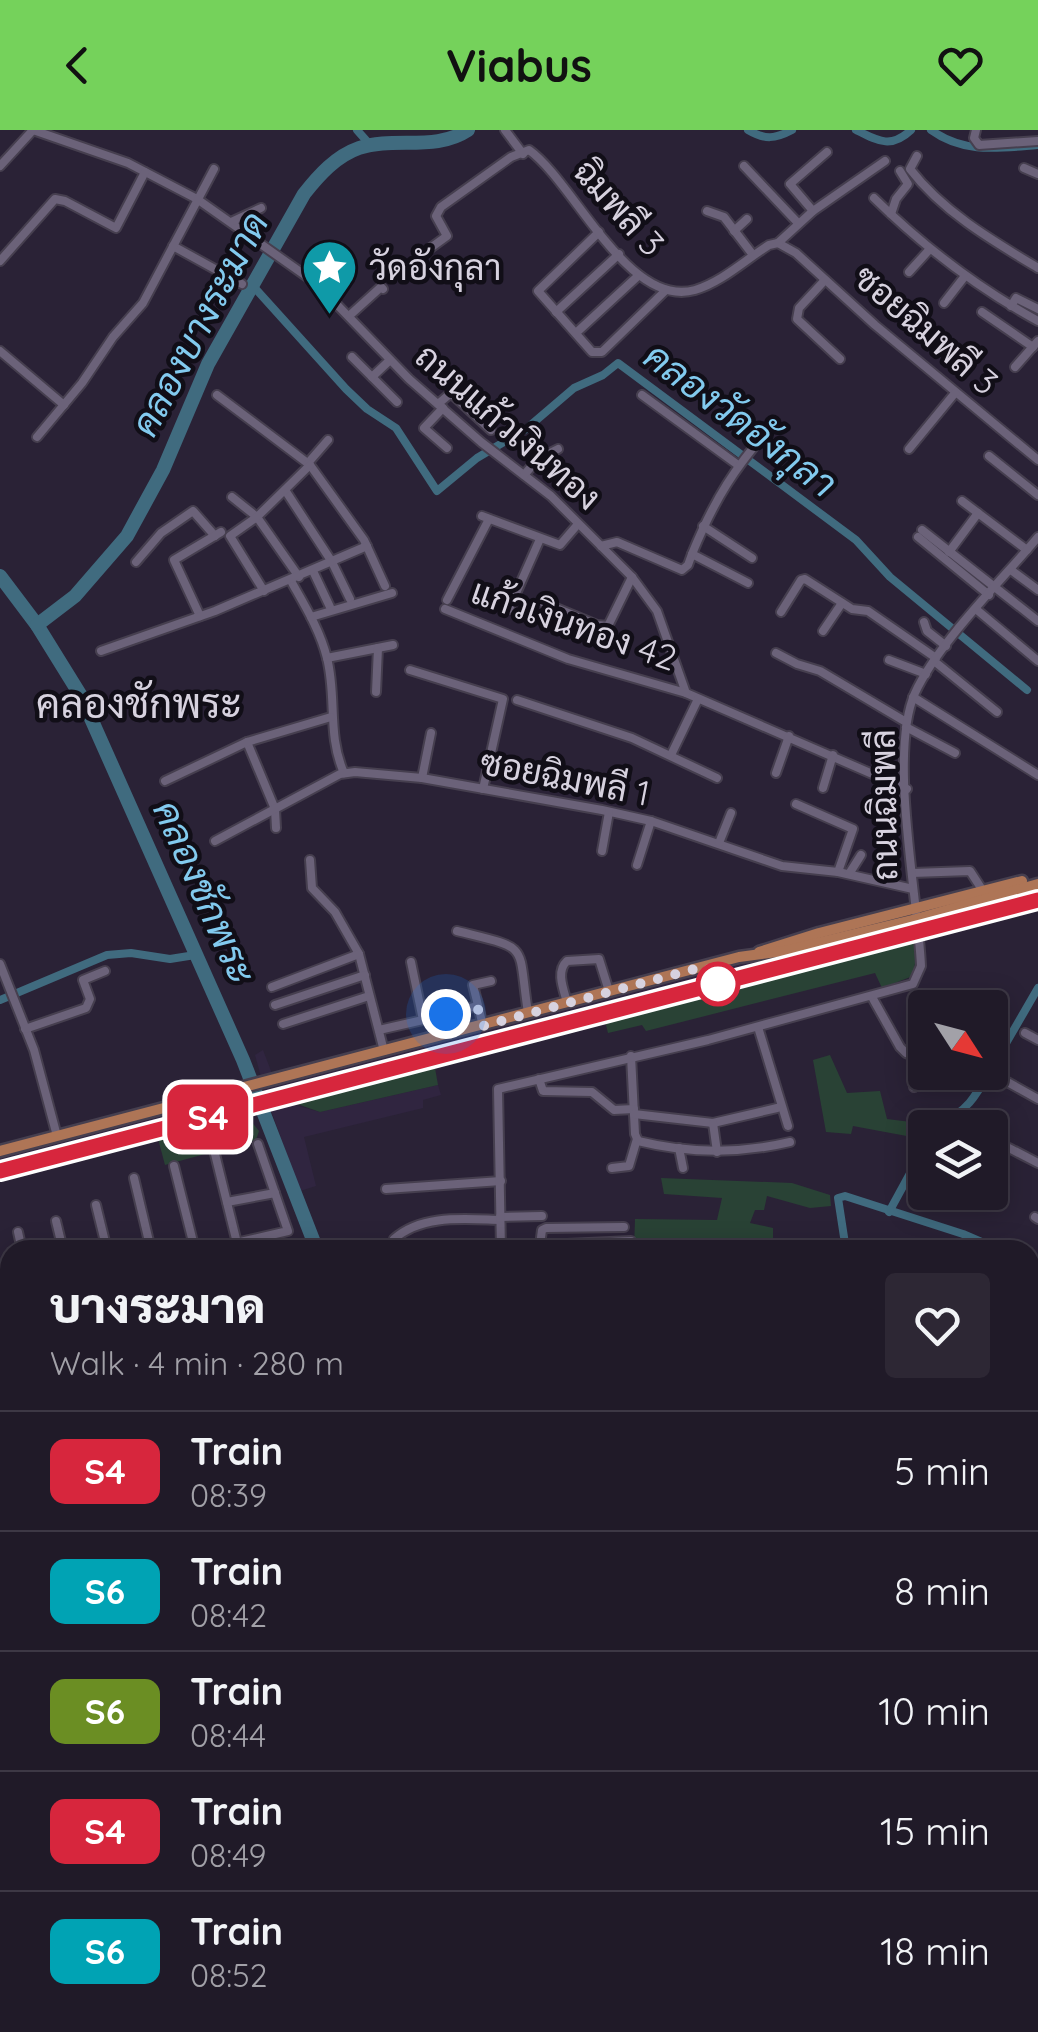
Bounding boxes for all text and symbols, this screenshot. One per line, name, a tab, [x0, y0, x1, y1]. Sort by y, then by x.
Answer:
text: Viabus	[446, 37, 592, 93]
icon: back	[50, 38, 105, 93]
icon: heart	[933, 38, 988, 93]
street label: ฉิมพลี 3	[565, 150, 675, 265]
water label: คลองบางระมาด	[120, 203, 278, 444]
place icon: วัดอังกุลา	[300, 238, 360, 317]
place label: วัดอังกุลา	[369, 245, 502, 292]
street label: ซอยฉิมพลี 3	[845, 255, 1008, 404]
water label: คลองวัดอังกุลา	[634, 331, 846, 509]
street label: ถนนแก้วเงินทอง	[407, 334, 611, 519]
street label: แก้วเงินทอง 42	[466, 568, 683, 680]
district label: คลองชักพระ	[36, 678, 242, 728]
street label: ถนนฉิมพลี	[860, 729, 906, 881]
street label: ซอยฉิมพลี 1	[477, 739, 654, 815]
water label: คลองชักพระ	[143, 793, 267, 991]
unlabelled marker	[697, 963, 739, 1005]
your location	[421, 989, 471, 1039]
north arrow	[908, 990, 1008, 1090]
map controls	[908, 990, 1008, 1210]
line badge: S4	[163, 1084, 253, 1150]
text: S4	[187, 1095, 229, 1139]
button: layers	[908, 1110, 1008, 1210]
button: heart	[885, 1273, 990, 1378]
text: บางระมาด	[50, 1275, 266, 1335]
text: Walk · 4 min · 280 m	[50, 1343, 344, 1383]
text: Train	[190, 1427, 283, 1475]
text: 5 min	[894, 1447, 990, 1495]
text: S4	[84, 1449, 126, 1493]
text: 08:39	[190, 1475, 267, 1515]
text: Train	[190, 1547, 283, 1595]
text: 8 min	[894, 1567, 990, 1615]
text: S6	[85, 1569, 125, 1613]
text: 08:42	[190, 1595, 267, 1635]
text: Train	[190, 1667, 283, 1715]
text: 10 min	[878, 1687, 990, 1735]
text: S6	[85, 1689, 125, 1733]
text: 08:44	[190, 1715, 266, 1755]
text: Train	[190, 1787, 283, 1835]
text: 15 min	[880, 1807, 990, 1855]
text: S4	[84, 1809, 126, 1853]
text: 08:49	[190, 1835, 266, 1875]
text: Train	[190, 1907, 283, 1955]
text: 18 min	[880, 1927, 990, 1975]
text: S6	[85, 1929, 125, 1973]
text: 08:52	[190, 1955, 267, 1995]

